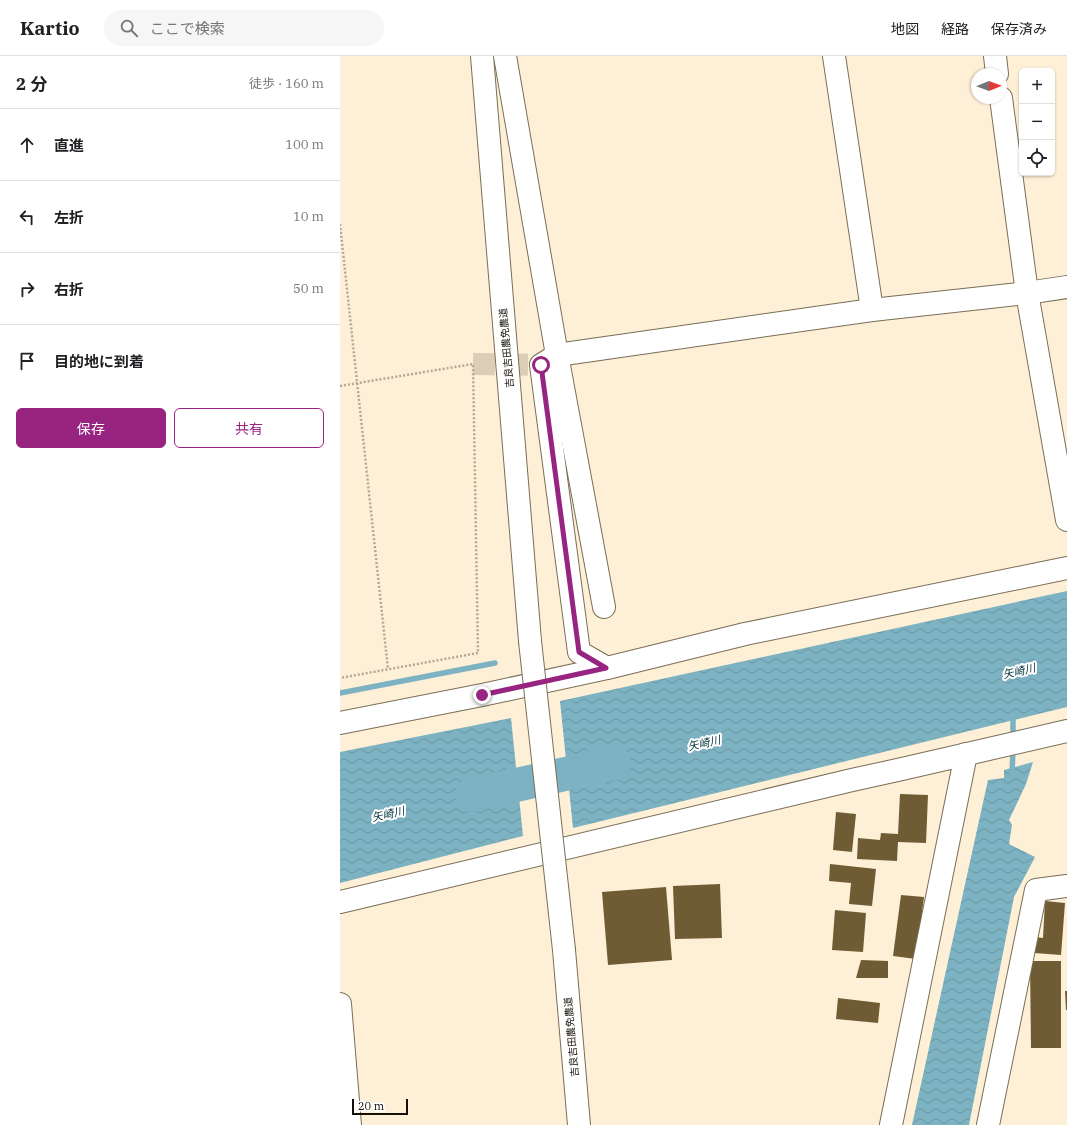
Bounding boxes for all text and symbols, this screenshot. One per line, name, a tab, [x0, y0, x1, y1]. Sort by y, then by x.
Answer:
search box	[104, 10, 384, 46]
text: Kartio	[20, 16, 80, 40]
icon: search	[118, 17, 140, 39]
text: ここで検索	[150, 19, 225, 38]
text: 地図	[891, 20, 919, 38]
text: 経路	[941, 20, 969, 38]
text: 保存済み	[991, 20, 1047, 38]
north arrow	[971, 68, 1007, 104]
map controls	[1019, 68, 1055, 176]
button: +	[1019, 68, 1055, 104]
text: 2 分	[16, 73, 47, 95]
text: 徒歩 · 160 m	[249, 75, 324, 92]
button: −	[1019, 104, 1055, 140]
icon: ahead	[16, 134, 38, 156]
text: 直進	[54, 136, 84, 155]
text: 100 m	[285, 136, 324, 153]
button: locate	[1019, 140, 1055, 176]
icon: left	[16, 206, 38, 228]
text: 左折	[54, 208, 84, 227]
text: 10 m	[293, 208, 324, 225]
icon: right	[16, 278, 38, 300]
text: 右折	[54, 280, 84, 299]
text: 50 m	[293, 280, 324, 297]
street label: 吉良吉田農免農道	[497, 308, 516, 388]
icon: arrive	[16, 350, 38, 372]
text: 目的地に到着	[54, 352, 144, 371]
route start	[532, 356, 550, 374]
button: 保存	[16, 408, 166, 448]
button: 共有	[174, 408, 324, 448]
water label: 矢崎川	[1001, 660, 1038, 682]
route end	[473, 686, 491, 704]
water label: 矢崎川	[686, 732, 723, 754]
water label: 矢崎川	[370, 803, 407, 825]
street label: 吉良吉田農免農道	[562, 997, 581, 1077]
scale bar	[352, 1097, 408, 1116]
text: 20 m	[358, 1099, 384, 1113]

